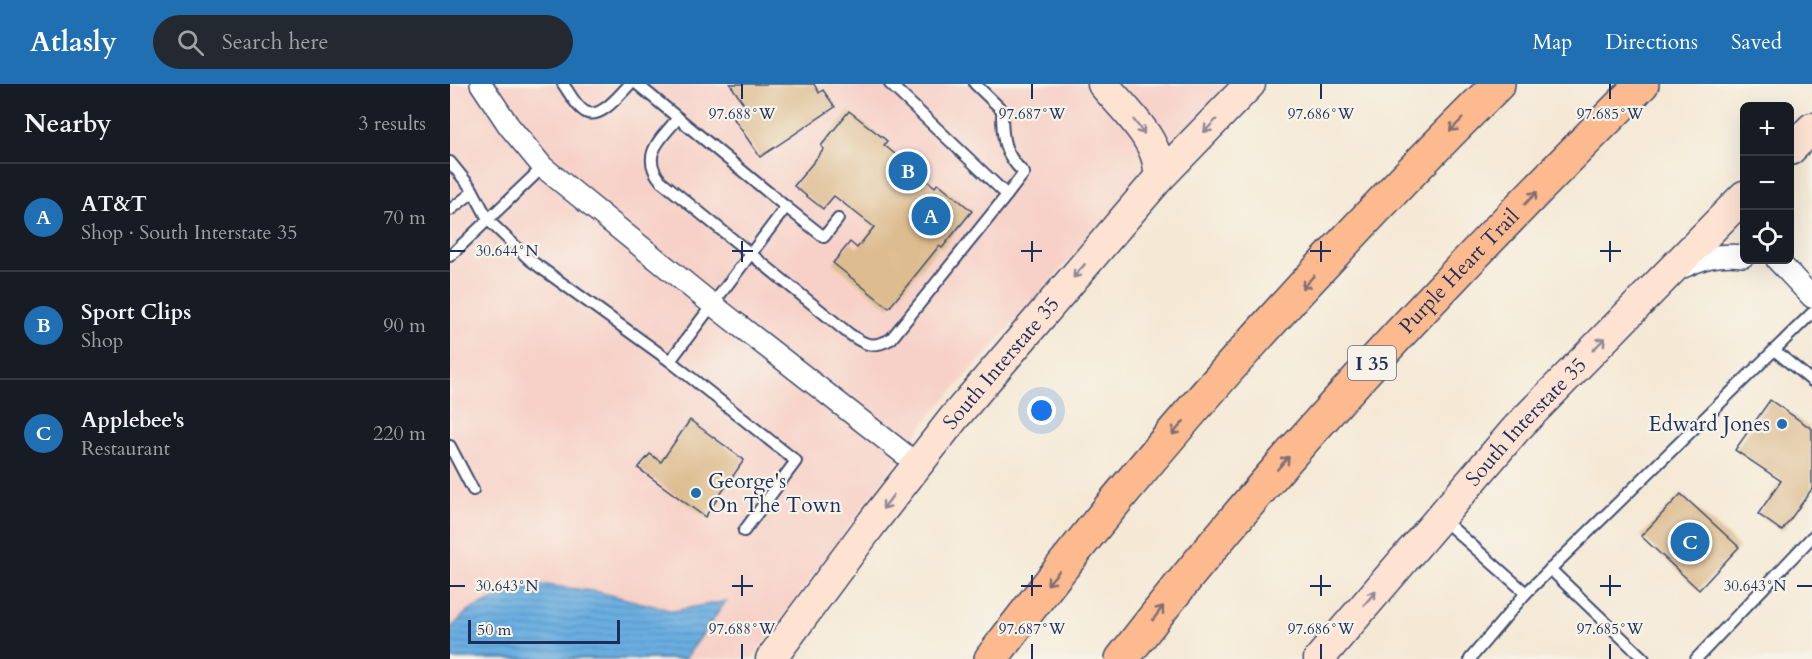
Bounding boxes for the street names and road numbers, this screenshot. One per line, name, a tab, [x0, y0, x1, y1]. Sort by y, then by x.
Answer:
street label: Purple Heart Trail	[1392, 202, 1526, 340]
street label: South Interstate 35	[936, 290, 1066, 435]
road number: I 35	[1348, 346, 1396, 380]
street label: South Interstate 35	[1459, 351, 1593, 492]

